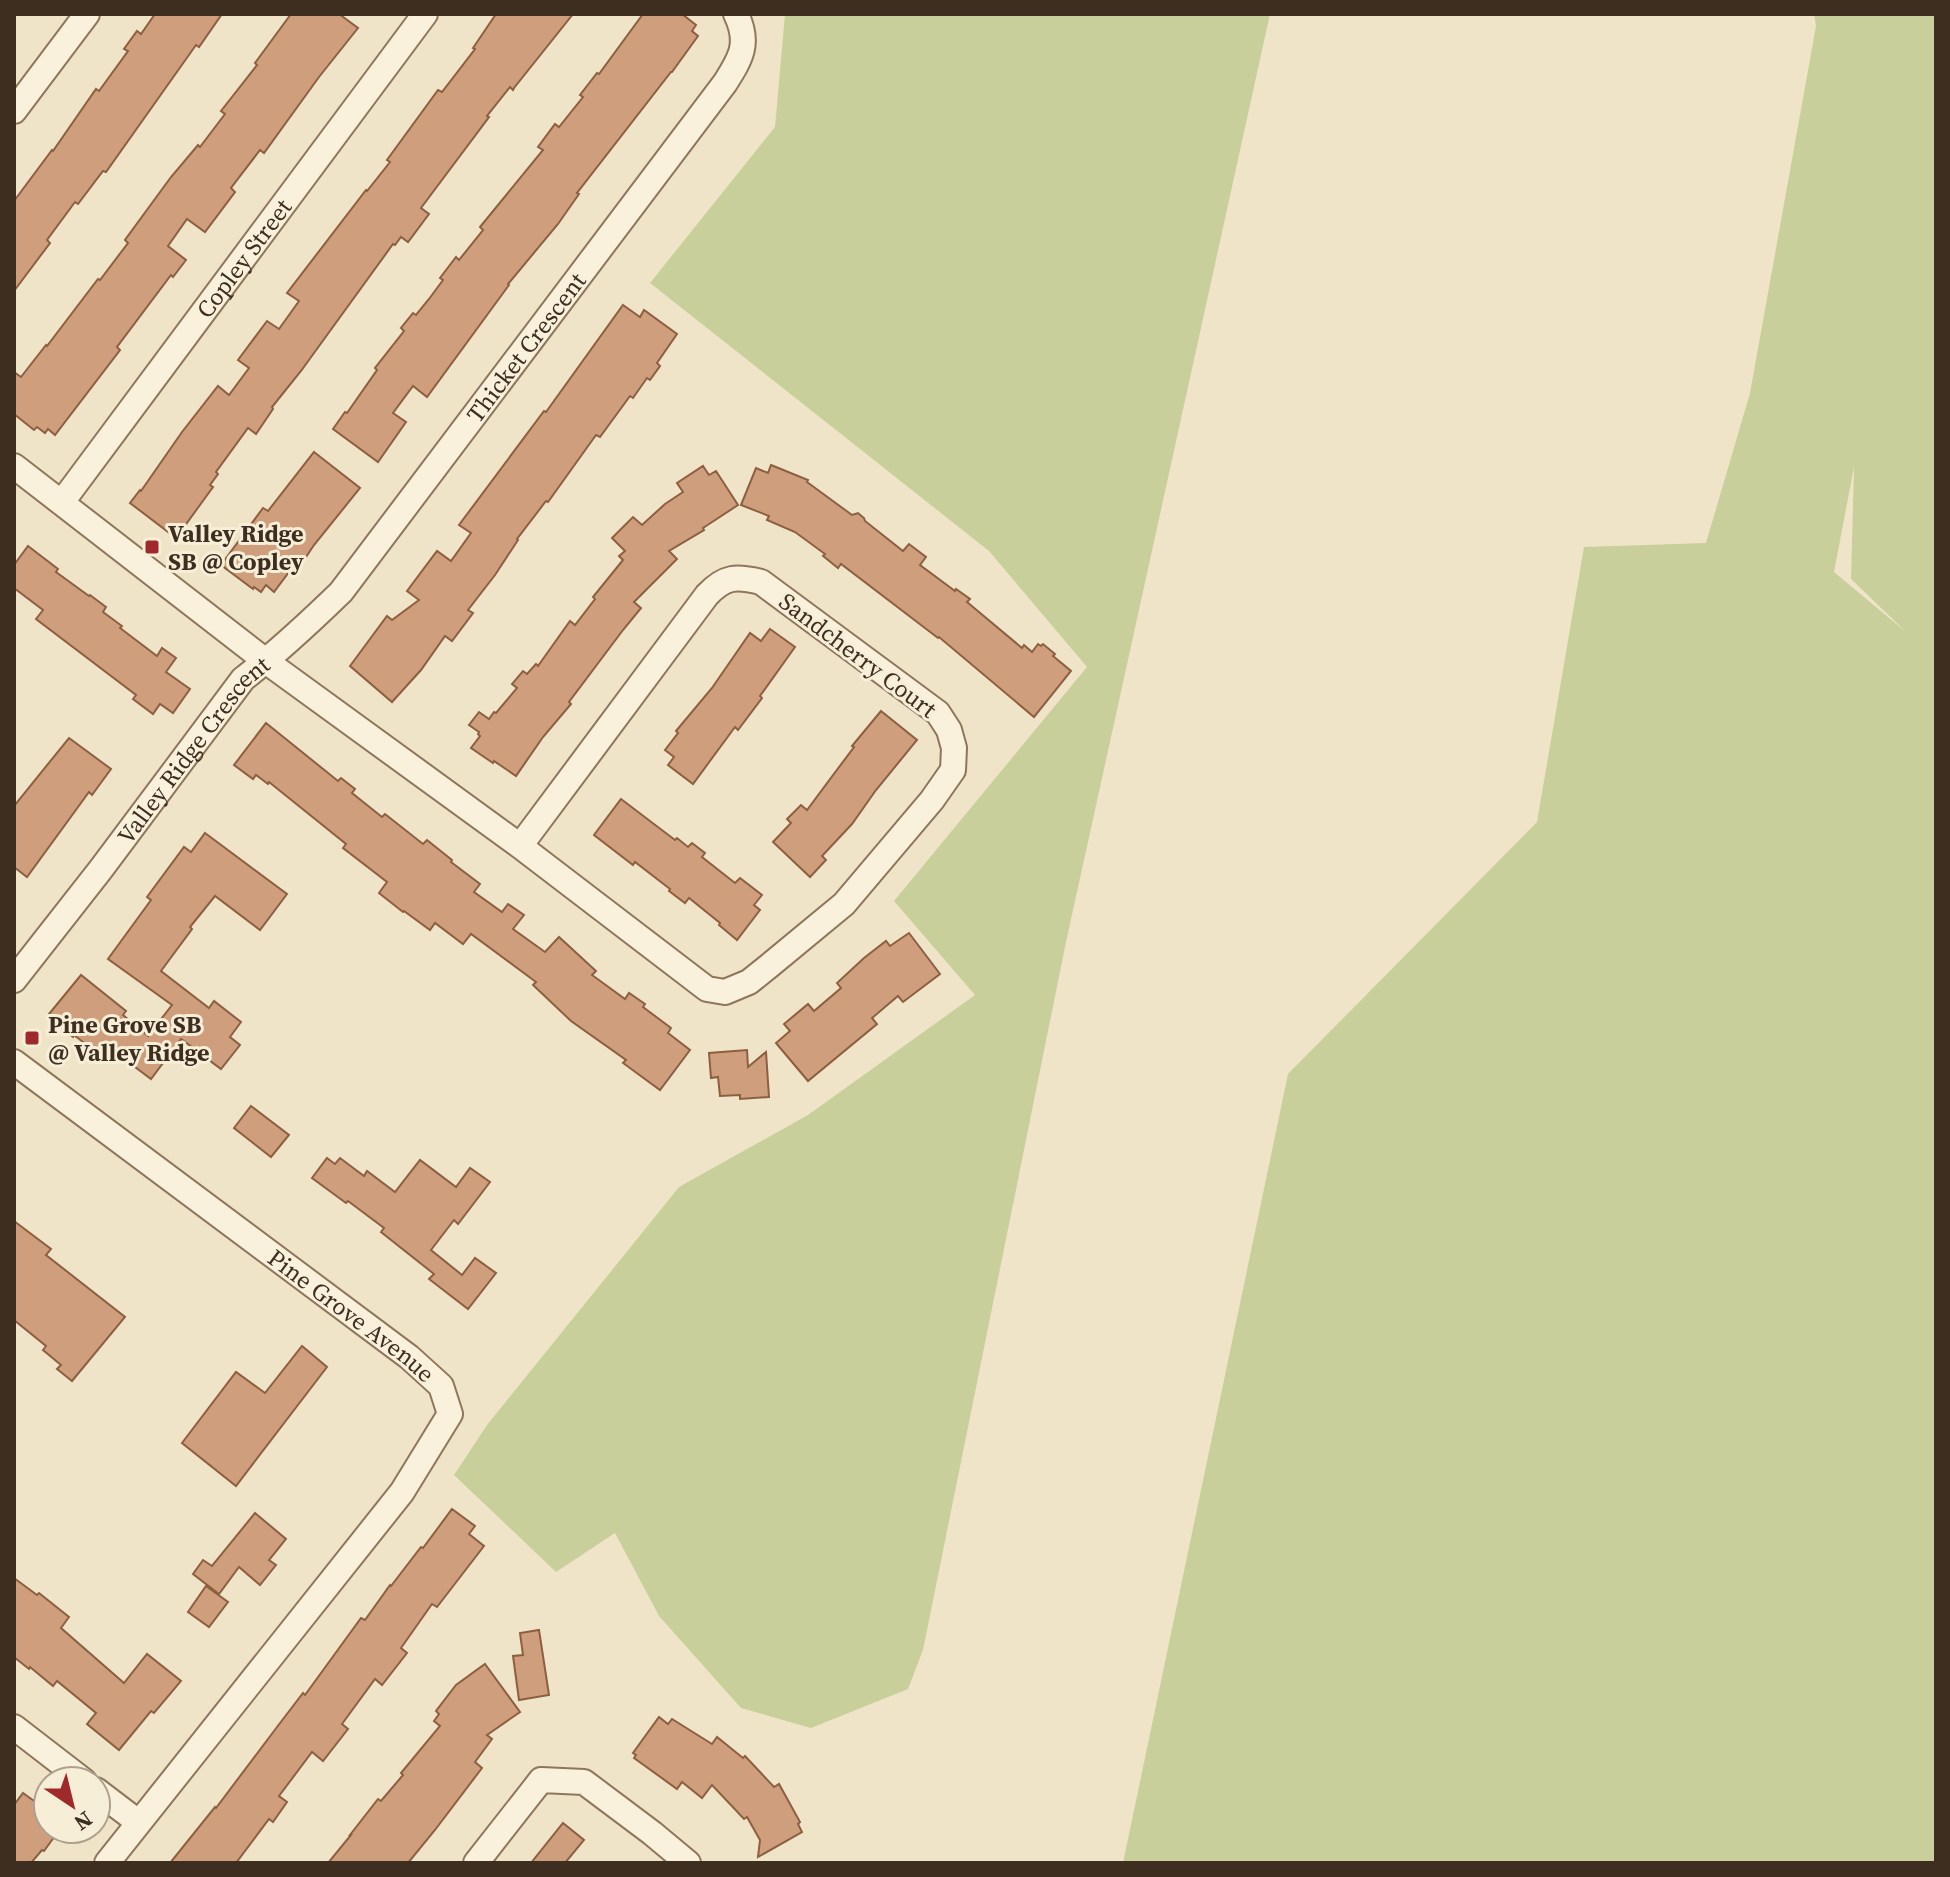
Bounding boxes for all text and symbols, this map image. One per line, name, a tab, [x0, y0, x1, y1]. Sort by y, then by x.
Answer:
street label: Copley Street	[188, 192, 299, 325]
street label: Thicket Crescent	[458, 265, 593, 429]
place label: Valley Ridge SB @ Copley	[168, 517, 304, 578]
marker: Valley Ridge SB @ Copley	[143, 538, 161, 556]
street label: Sandcherry Court	[772, 585, 944, 725]
street label: Valley Ridge Crescent	[109, 648, 276, 850]
place label: Pine Grove SB @ Valley Ridge	[48, 1008, 210, 1069]
marker: Pine Grove SB @ Valley Ridge	[23, 1029, 41, 1047]
street label: Pine Grove Avenue	[261, 1241, 442, 1389]
north arrow	[32, 1765, 112, 1845]
text: N	[68, 1804, 99, 1838]

